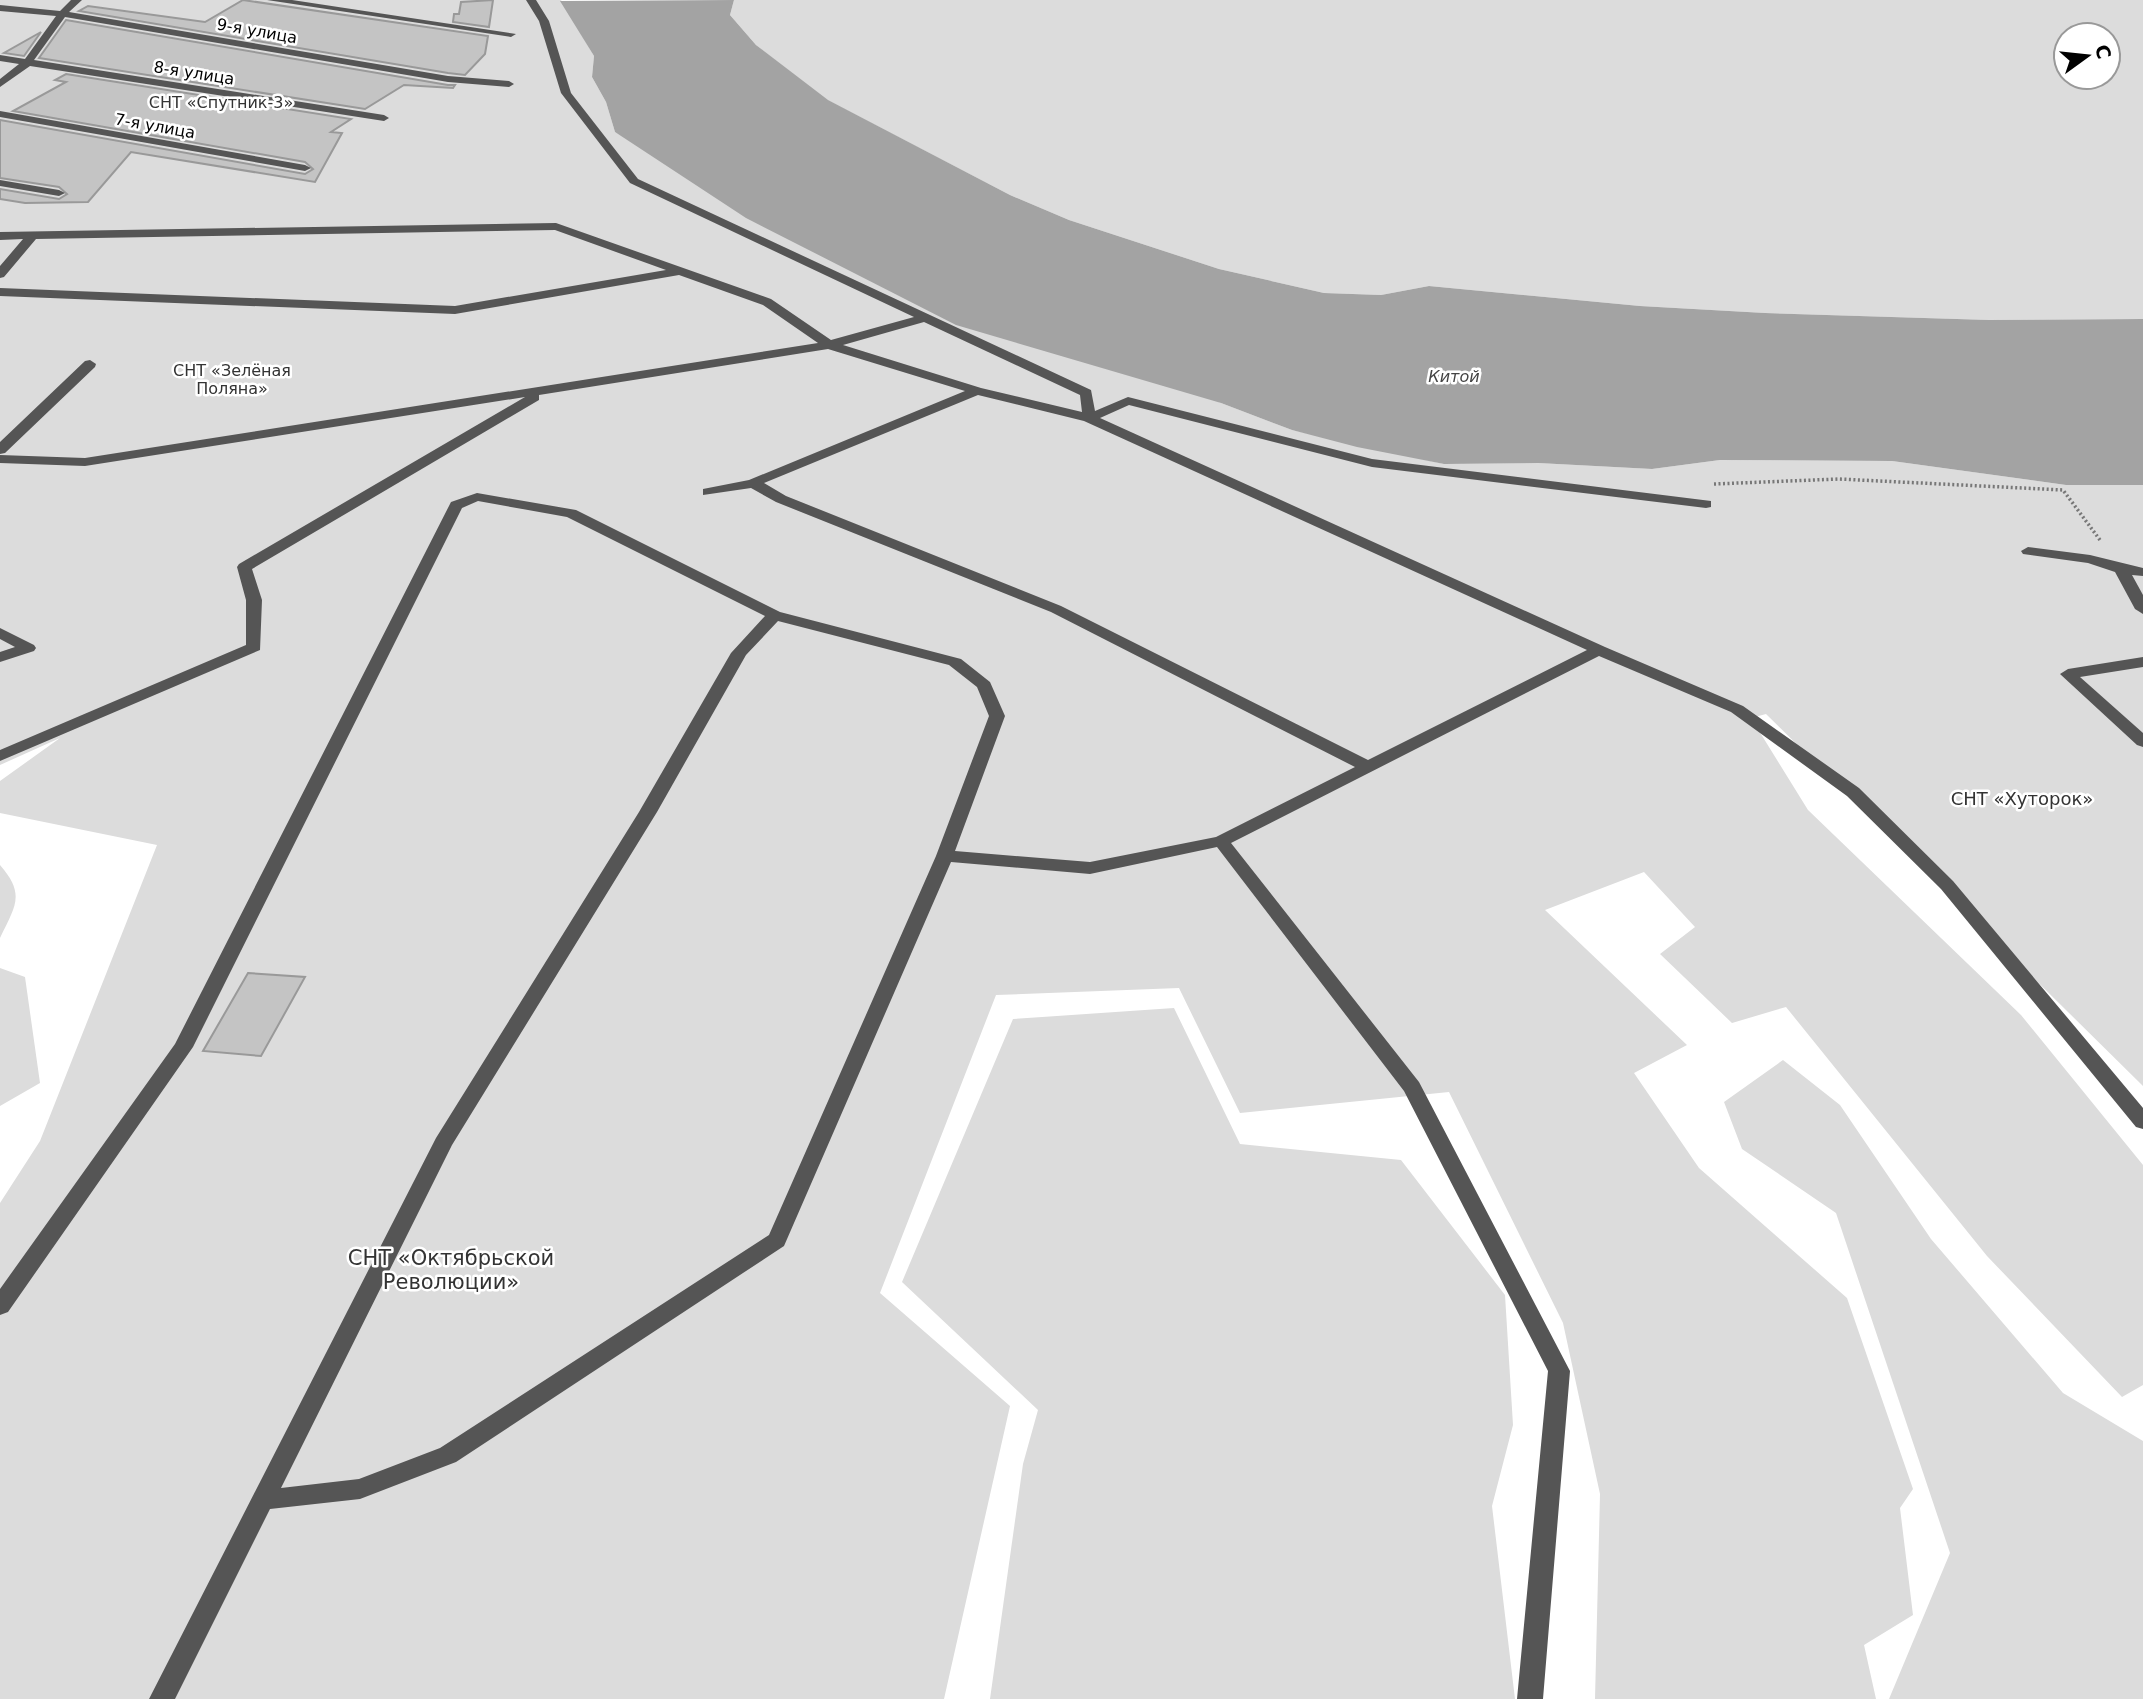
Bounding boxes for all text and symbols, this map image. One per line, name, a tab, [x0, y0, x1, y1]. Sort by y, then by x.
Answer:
street label: 9-я улица	[215, 15, 299, 47]
north arrow	[2052, 21, 2122, 91]
text: С	[2091, 42, 2116, 61]
street label: 8-я улица	[152, 57, 236, 89]
park label: СНТ «Спутник-3»	[149, 93, 293, 112]
street label: 7-я улица	[113, 110, 197, 142]
park label: СНТ «Зелёная Поляна»	[173, 361, 291, 398]
water label: Китой	[1428, 367, 1480, 386]
park label: СНТ «Хуторок»	[1951, 788, 2093, 809]
park label: СНТ «Октябрьской Революции»	[348, 1246, 554, 1294]

